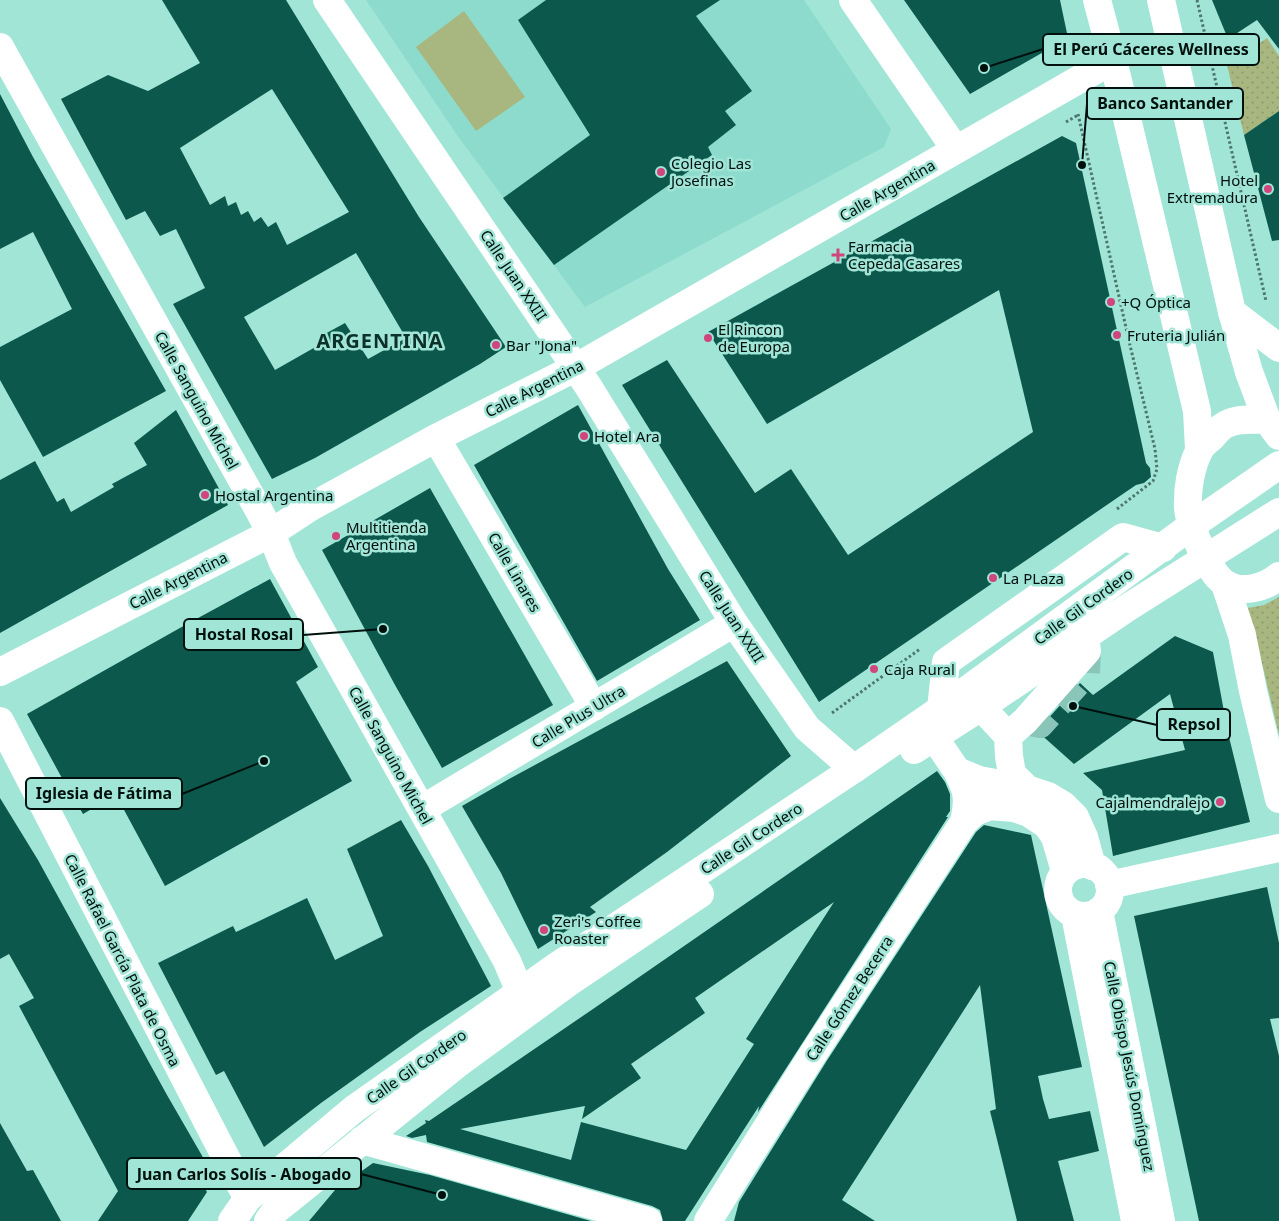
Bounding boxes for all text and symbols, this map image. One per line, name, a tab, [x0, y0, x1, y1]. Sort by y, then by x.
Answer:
callout: El Perú Cáceres Wellness	[1043, 34, 1259, 65]
text: El Perú Cáceres Wellness	[1053, 38, 1249, 60]
callout: Banco Santander	[1087, 88, 1243, 119]
text: Banco Santander	[1097, 92, 1233, 114]
place label: Colegio Las Josefinas	[669, 153, 751, 190]
street label: Calle Argentina	[835, 154, 939, 226]
marker: Colegio Las Josefinas	[655, 166, 667, 178]
place label: Hotel Extremadura	[1167, 170, 1258, 207]
marker: Hotel Extremadura	[1262, 183, 1274, 195]
street label: Calle Juan XXIII	[476, 226, 552, 324]
place label: Farmacia Cepeda Casares	[848, 236, 960, 273]
marker: Farmacia Cepeda Casares	[832, 249, 844, 261]
place label: +Q Óptica	[1121, 292, 1191, 312]
marker: +Q Óptica	[1105, 296, 1117, 308]
place label: El Rincon de Europa	[718, 319, 790, 356]
place label: Fruteria Julián	[1127, 325, 1225, 345]
street label: Calle Sanguino Michel	[151, 327, 243, 473]
district label: ARGENTINA	[316, 327, 444, 354]
marker: Fruteria Julián	[1111, 329, 1123, 341]
marker: El Rincon de Europa	[702, 332, 714, 344]
place label: Bar "Jona"	[506, 335, 577, 355]
marker: Bar "Jona"	[490, 339, 502, 351]
street label: Calle Argentina	[482, 355, 586, 421]
place label: Hotel Ara	[594, 426, 660, 446]
marker: Hotel Ara	[578, 430, 590, 442]
place label: Hostal Argentina	[215, 485, 334, 505]
marker: Hostal Argentina	[199, 489, 211, 501]
place label: Multitienda Argentina	[346, 517, 427, 554]
street label: Calle Linares	[484, 528, 546, 616]
marker: Multitienda Argentina	[330, 530, 342, 542]
street label: Calle Argentina	[126, 547, 230, 613]
street label: Calle Gil Cordero	[1030, 563, 1136, 649]
street label: Calle Juan XXIII	[695, 566, 769, 666]
place label: La PLaza	[1003, 568, 1064, 588]
marker: La PLaza	[987, 572, 999, 584]
callout: Hostal Rosal	[184, 619, 303, 650]
text: Hostal Rosal	[195, 623, 293, 645]
place label: Caja Rural	[884, 659, 955, 679]
marker: Caja Rural	[868, 663, 880, 675]
street label: Calle Plus Ultra	[527, 680, 629, 752]
street label: Calle Sanguino Michel	[345, 682, 437, 828]
callout: Repsol	[1157, 709, 1230, 740]
text: Repsol	[1168, 713, 1220, 735]
callout: Iglesia de Fátima	[26, 778, 182, 809]
text: Iglesia de Fátima	[36, 782, 172, 804]
place label: Cajalmendralejo	[1095, 792, 1210, 812]
marker: Cajalmendralejo	[1214, 796, 1226, 808]
street label: Calle Gil Cordero	[696, 798, 806, 878]
street label: Calle Rafael García Plata de Osma	[60, 850, 186, 1070]
place label: Zeri's Coffee Roaster	[554, 911, 641, 948]
marker: Zeri's Coffee Roaster	[538, 924, 550, 936]
street label: Calle Gómez Becerra	[801, 931, 897, 1065]
street label: Calle Obispo Jesús Domínguez	[1100, 959, 1160, 1173]
street label: Calle Gil Cordero	[362, 1024, 470, 1108]
callout: Juan Carlos Solís - Abogado	[127, 1158, 361, 1189]
text: Juan Carlos Solís - Abogado	[135, 1163, 351, 1185]

